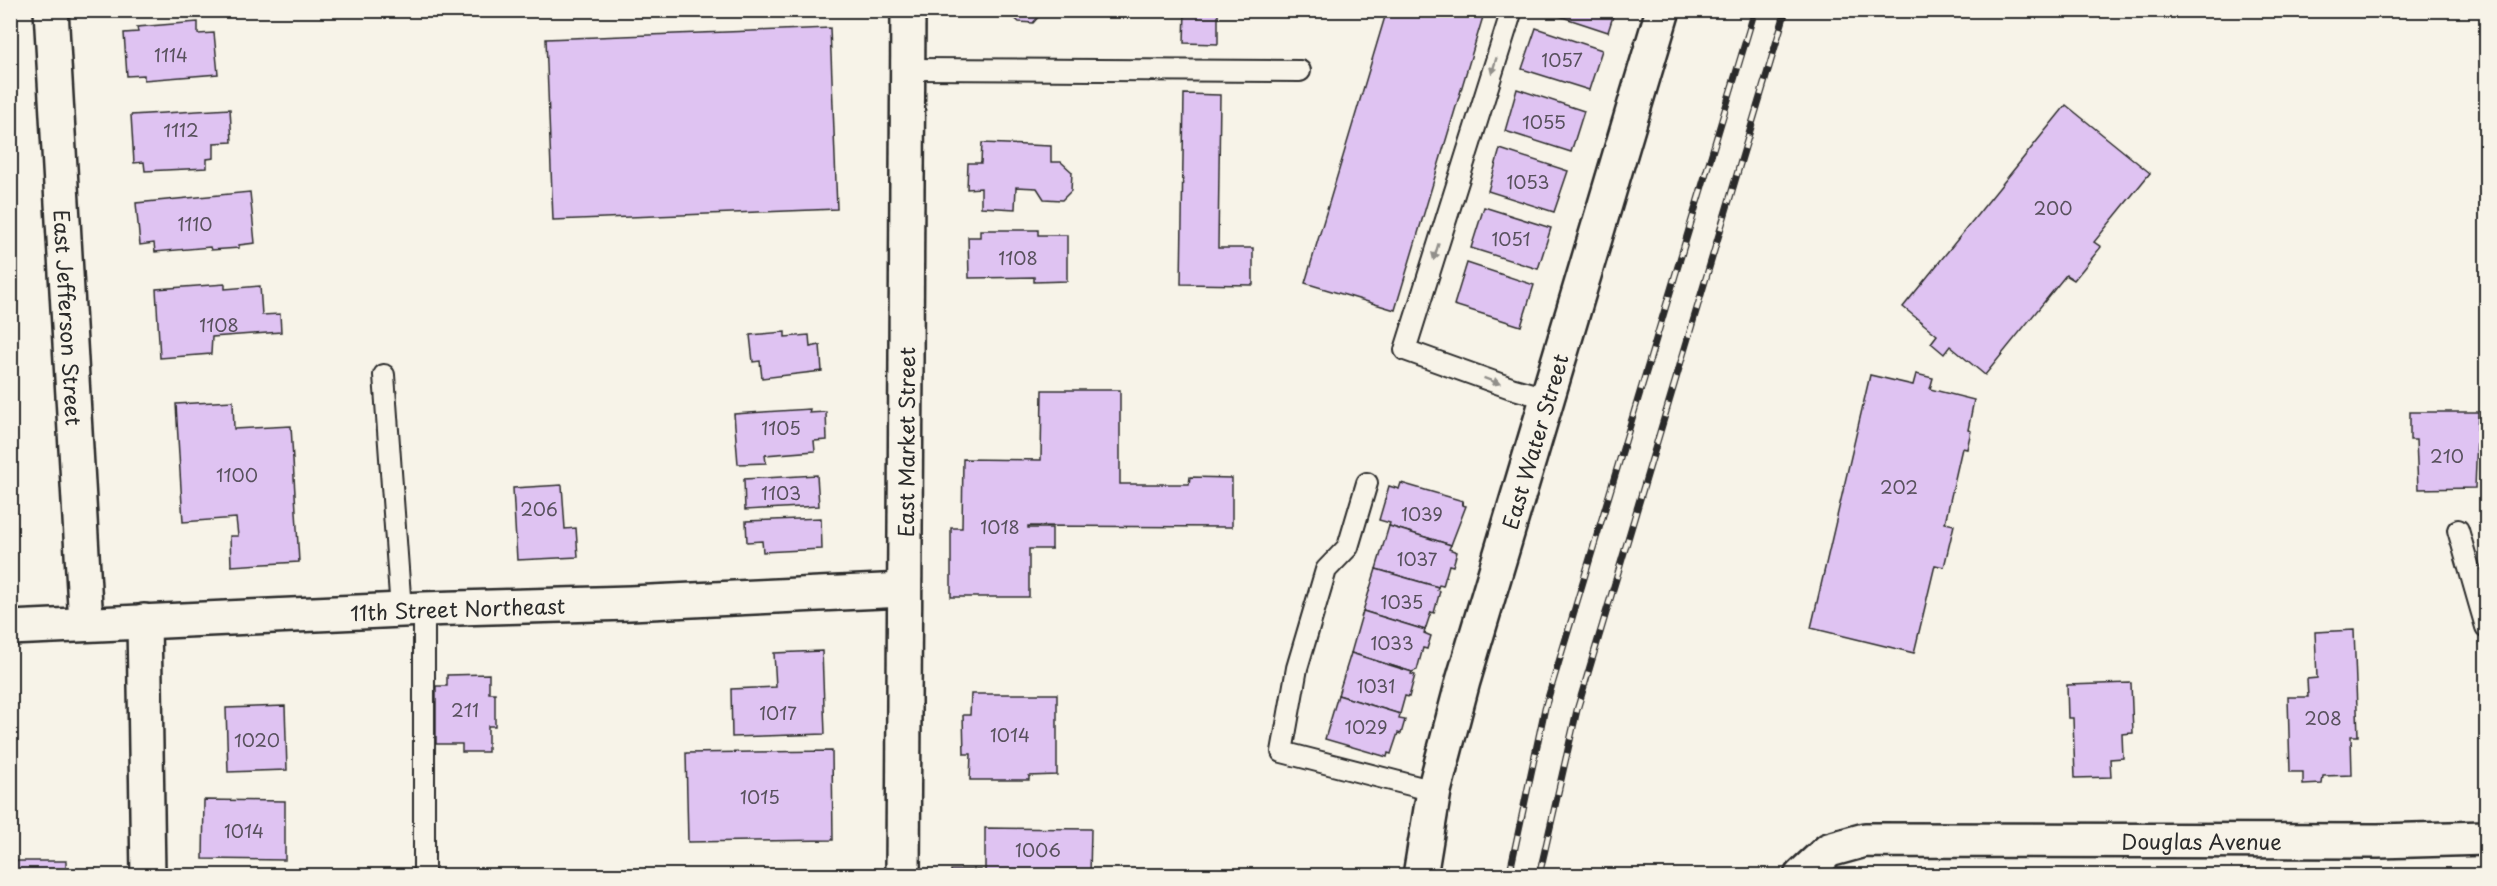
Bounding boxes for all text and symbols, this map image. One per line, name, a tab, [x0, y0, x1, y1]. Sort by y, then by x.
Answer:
house number: 1114	[154, 41, 188, 68]
house number: 1057	[1541, 46, 1583, 73]
one-way arrow	[1489, 57, 1498, 75]
house number: 1055	[1522, 108, 1566, 135]
house number: 1112	[163, 116, 199, 143]
house number: 1053	[1507, 168, 1549, 195]
house number: 200	[2034, 194, 2072, 221]
street label: East Jefferson Street	[46, 208, 91, 427]
house number: 1110	[177, 210, 213, 237]
house number: 1051	[1491, 225, 1531, 252]
one-way arrow	[1430, 243, 1440, 261]
house number: 1108	[998, 244, 1038, 271]
house number: 1108	[199, 311, 239, 338]
street label: East Market Street	[889, 347, 922, 537]
street label: East Water Street	[1493, 350, 1576, 533]
one-way arrow	[1483, 377, 1501, 387]
house number: 1105	[761, 414, 801, 441]
house number: 210	[2430, 442, 2464, 469]
house number: 1100	[216, 461, 258, 488]
house number: 202	[1880, 473, 1918, 500]
house number: 1103	[761, 479, 801, 506]
house number: 206	[520, 495, 558, 522]
house number: 1039	[1401, 500, 1443, 527]
house number: 1018	[980, 513, 1020, 540]
house number: 1037	[1397, 545, 1438, 572]
house number: 1035	[1381, 588, 1423, 615]
street label: 11th Street Northeast	[349, 589, 566, 628]
house number: 1033	[1370, 629, 1414, 656]
house number: 1031	[1357, 672, 1395, 699]
house number: 211	[451, 696, 479, 723]
house number: 1017	[759, 699, 797, 726]
house number: 208	[2304, 704, 2342, 731]
house number: 1029	[1345, 713, 1387, 740]
house number: 1014	[990, 721, 1030, 748]
house number: 1020	[234, 726, 280, 753]
house number: 1015	[740, 783, 780, 810]
house number: 1014	[224, 817, 264, 844]
street label: Douglas Avenue	[2121, 824, 2282, 857]
house number: 1006	[1015, 836, 1061, 863]

